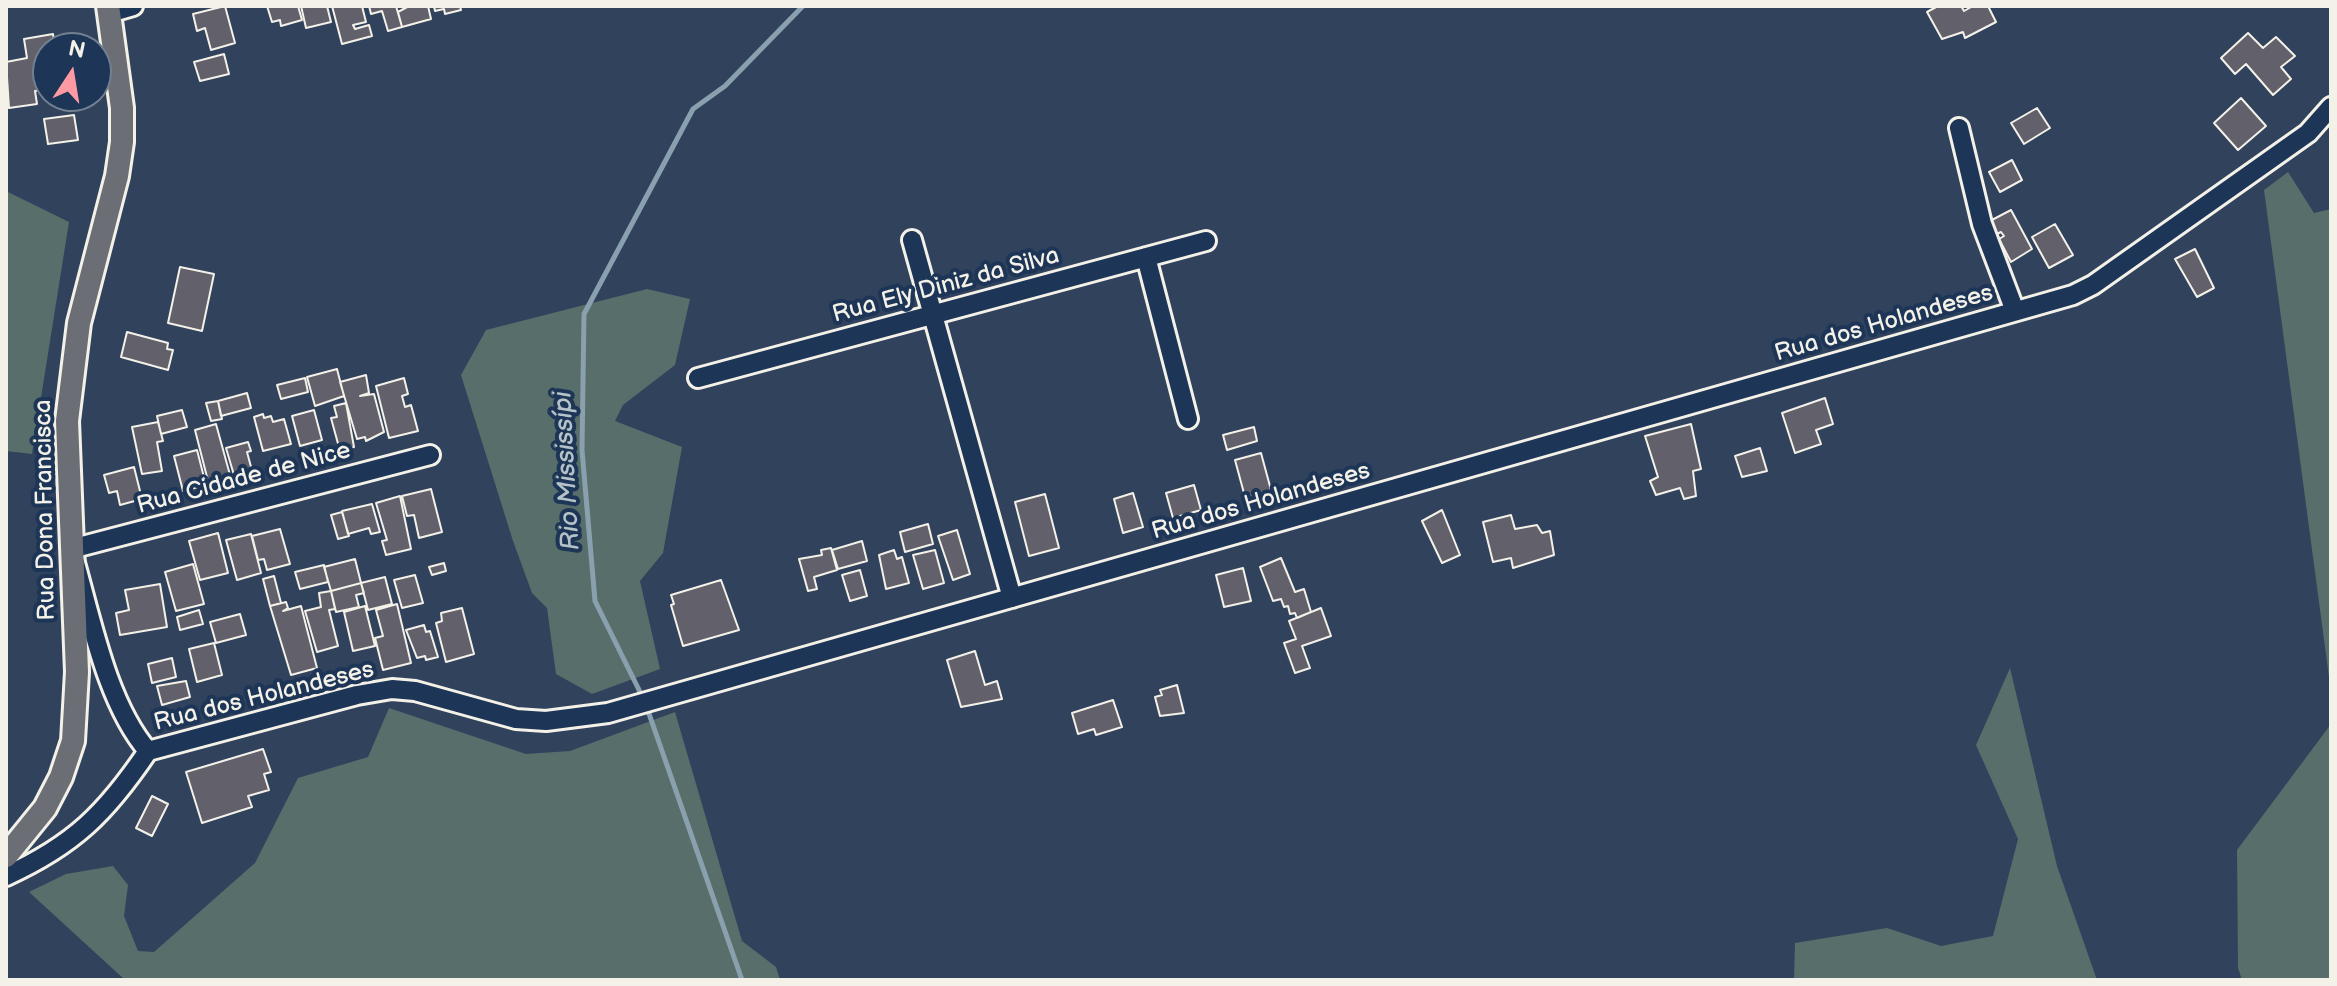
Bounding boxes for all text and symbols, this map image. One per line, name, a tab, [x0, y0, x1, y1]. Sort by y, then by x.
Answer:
north arrow	[32, 32, 112, 112]
text: N	[66, 35, 88, 65]
street label: Rua Ely Diniz da Silva	[830, 242, 1062, 330]
street label: Rua dos Holandeses	[1772, 279, 1996, 369]
water label: Rio Mississípi	[548, 391, 588, 551]
street label: Rua Dona Francisca	[30, 399, 62, 621]
street label: Rua Cidade de Nice	[134, 437, 354, 521]
street label: Rua dos Holandeses	[1149, 457, 1373, 547]
street label: Rua dos Holandeses	[151, 656, 377, 738]

